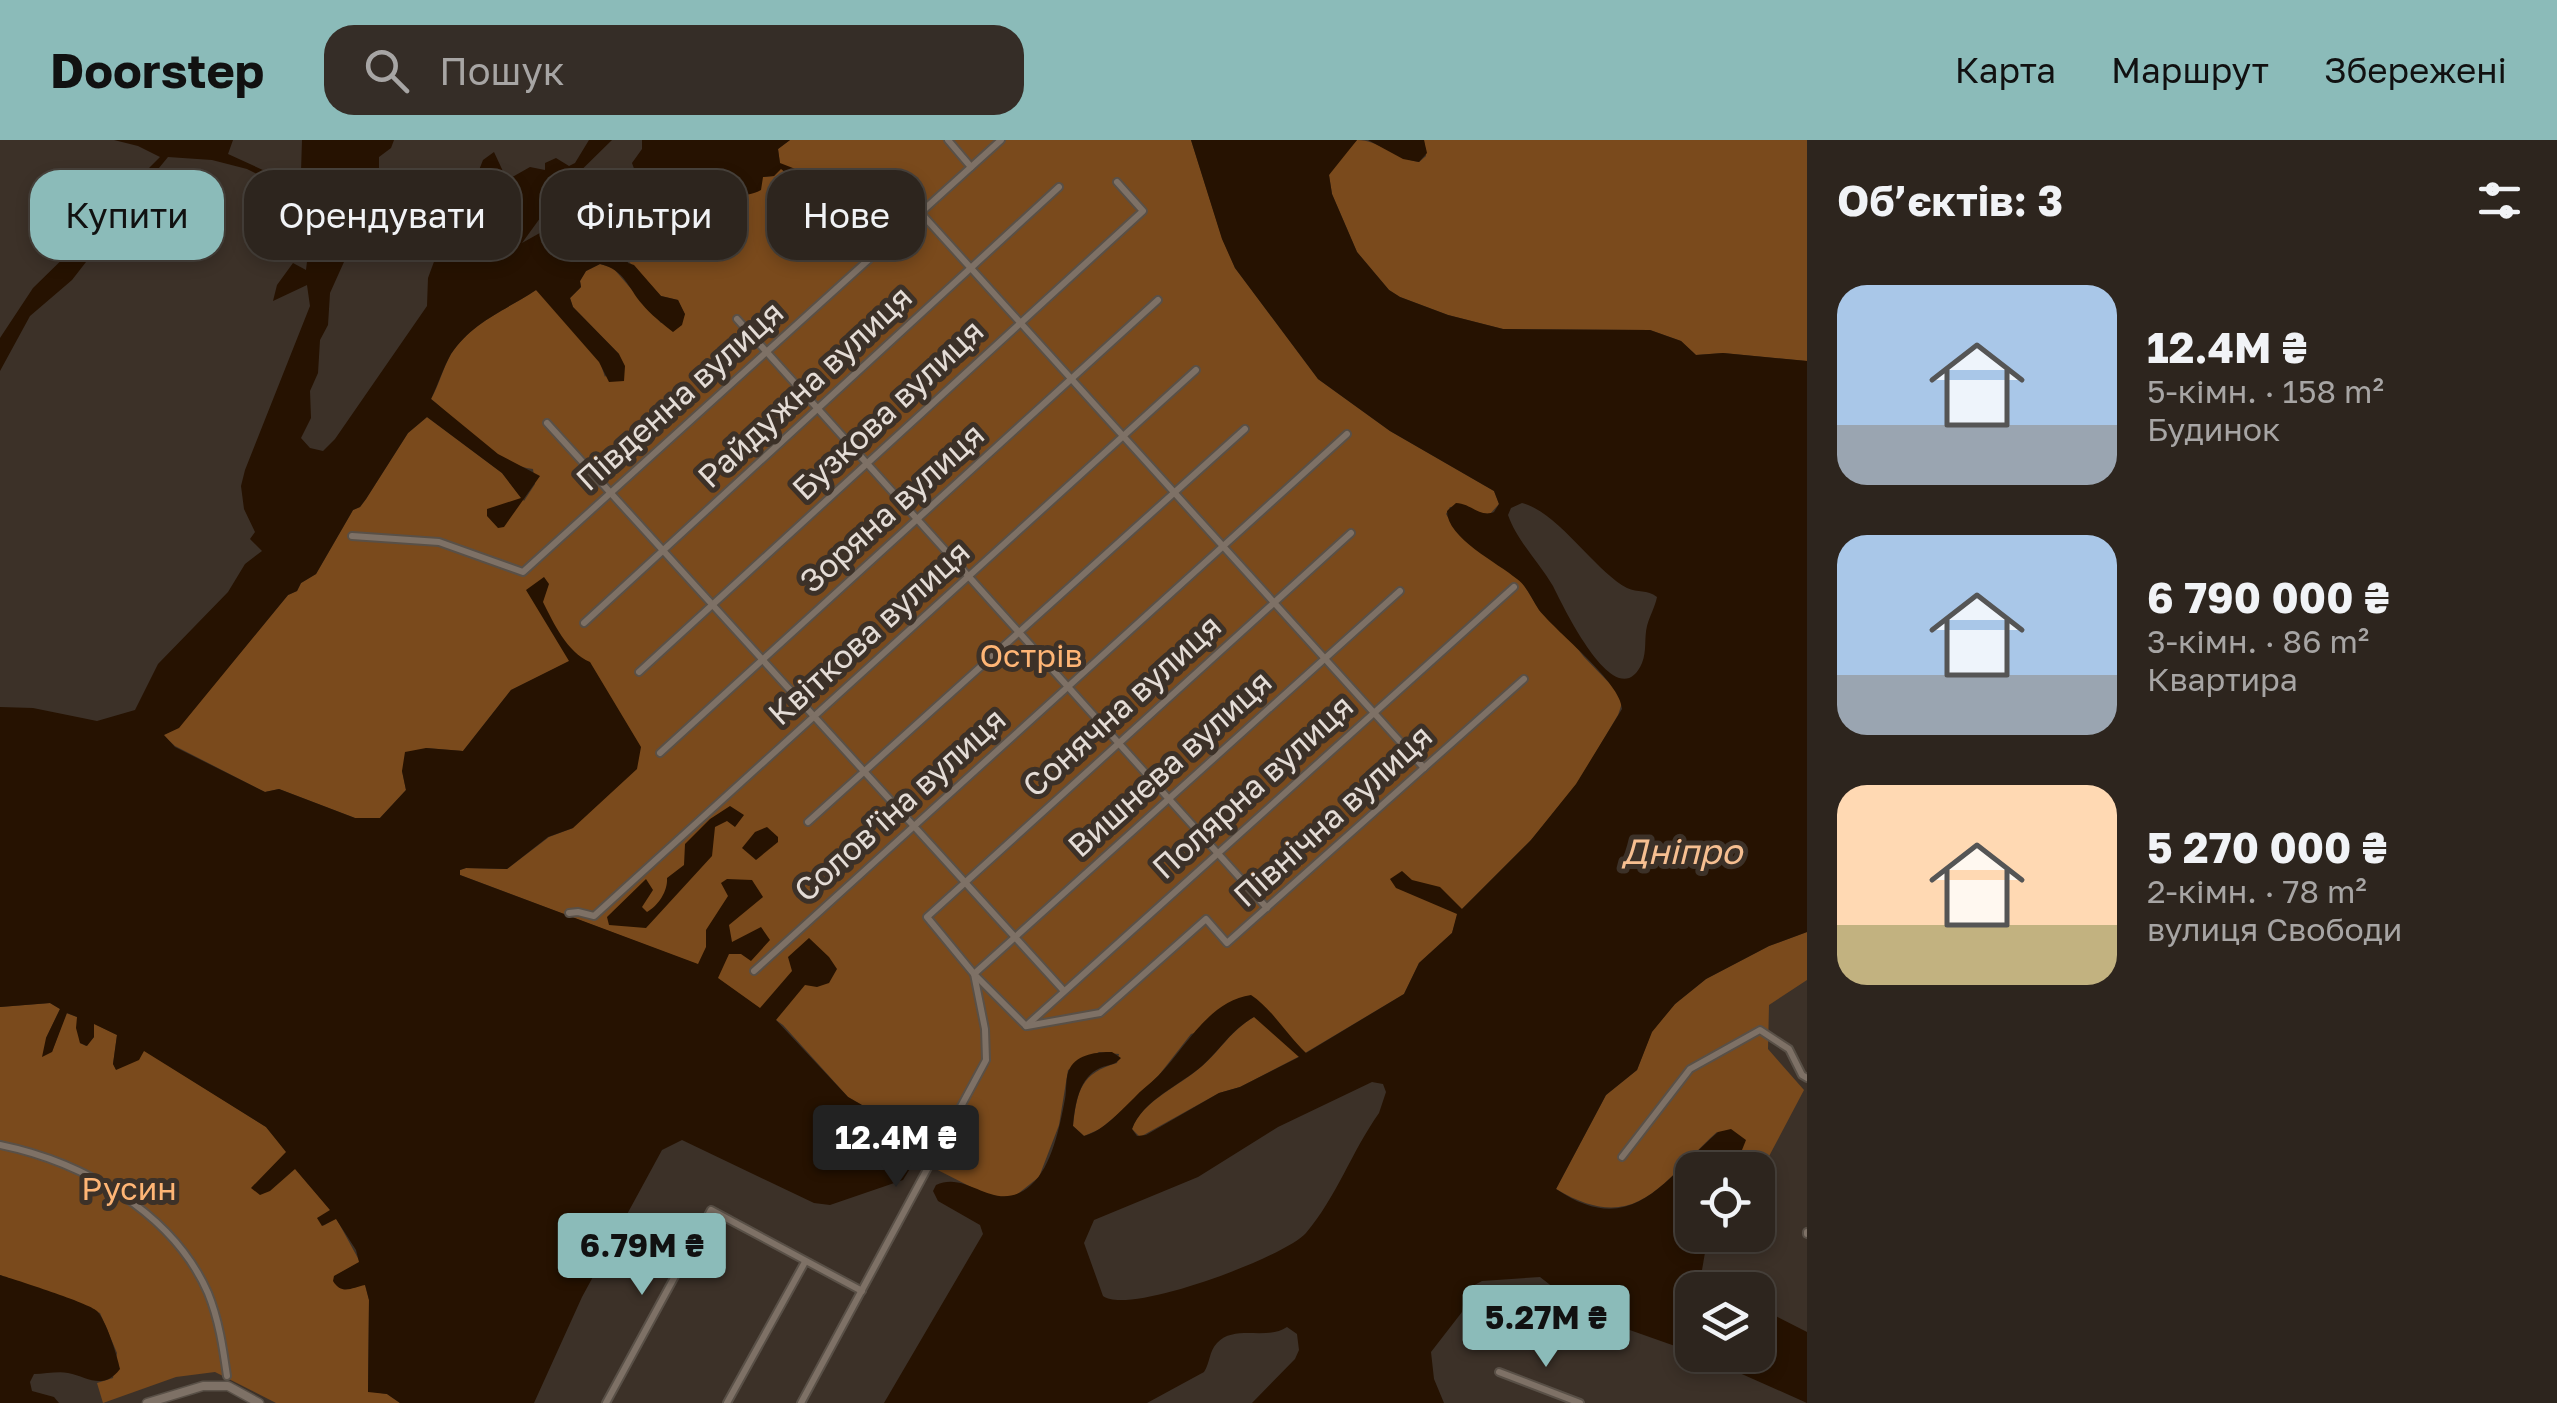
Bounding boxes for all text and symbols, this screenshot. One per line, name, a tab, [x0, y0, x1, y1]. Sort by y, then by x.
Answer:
search box	[324, 25, 1024, 115]
text: Doorstep	[50, 41, 264, 99]
icon: search	[359, 43, 414, 98]
text: Пошук	[439, 48, 565, 93]
text: Карта	[1955, 49, 2056, 91]
text: Маршрут	[2111, 49, 2269, 91]
text: Збережені	[2324, 49, 2507, 91]
chip: Купити	[30, 170, 224, 260]
chip: Орендувати	[244, 170, 521, 260]
chip: Фільтри	[541, 170, 747, 260]
chip: Нове	[767, 170, 925, 260]
icon: filters	[2472, 173, 2527, 228]
text: Об’єктів: 3	[1837, 175, 2063, 225]
street label: Райдужна вулиця	[690, 277, 919, 495]
street label: Південна вулиця	[568, 292, 791, 498]
street label: Бузкова вулиця	[784, 311, 991, 507]
text: 12.4M ₴	[2147, 322, 2307, 372]
icon: home	[1917, 325, 2037, 445]
text: 5-кімн. · 158 m²	[2147, 372, 2384, 410]
text: Будинок	[2147, 410, 2280, 448]
street label: Зоряна вулиця	[791, 415, 991, 600]
street label: Квіткова вулиця	[760, 532, 977, 732]
text: 6 790 000 ₴	[2147, 572, 2390, 622]
icon: home	[1917, 575, 2037, 695]
street label: Сонячна вулиця	[1014, 606, 1228, 804]
text: 3-кімн. · 86 m²	[2147, 622, 2369, 660]
park label: Острів	[979, 636, 1083, 674]
text: Квартира	[2147, 660, 2298, 698]
street label: Вишнева вулиця	[1060, 662, 1279, 865]
street label: Полярна вулиця	[1144, 686, 1360, 886]
street label: Соловʼїна вулиця	[786, 699, 1013, 909]
street label: Північна вулиця	[1225, 716, 1439, 914]
text: 5 270 000 ₴	[2147, 822, 2387, 872]
icon: home	[1917, 825, 2037, 945]
water label: Дніпро	[1621, 830, 1744, 872]
text: 2-кімн. · 78 m²	[2147, 872, 2367, 910]
text: вулиця Свободи	[2147, 910, 2402, 948]
pin: 12.4M ₴	[804, 1105, 988, 1190]
text: 12.4M ₴	[835, 1118, 957, 1156]
map controls	[1675, 1152, 1775, 1372]
button: locate	[1675, 1152, 1775, 1252]
park label: Русин	[81, 1169, 177, 1207]
pin: 6.79M ₴	[550, 1213, 734, 1298]
text: 6.79M ₴	[580, 1226, 704, 1264]
button: layers	[1675, 1272, 1775, 1372]
pin: 5.27M ₴	[1454, 1285, 1638, 1370]
text: 5.27M ₴	[1485, 1298, 1607, 1336]

